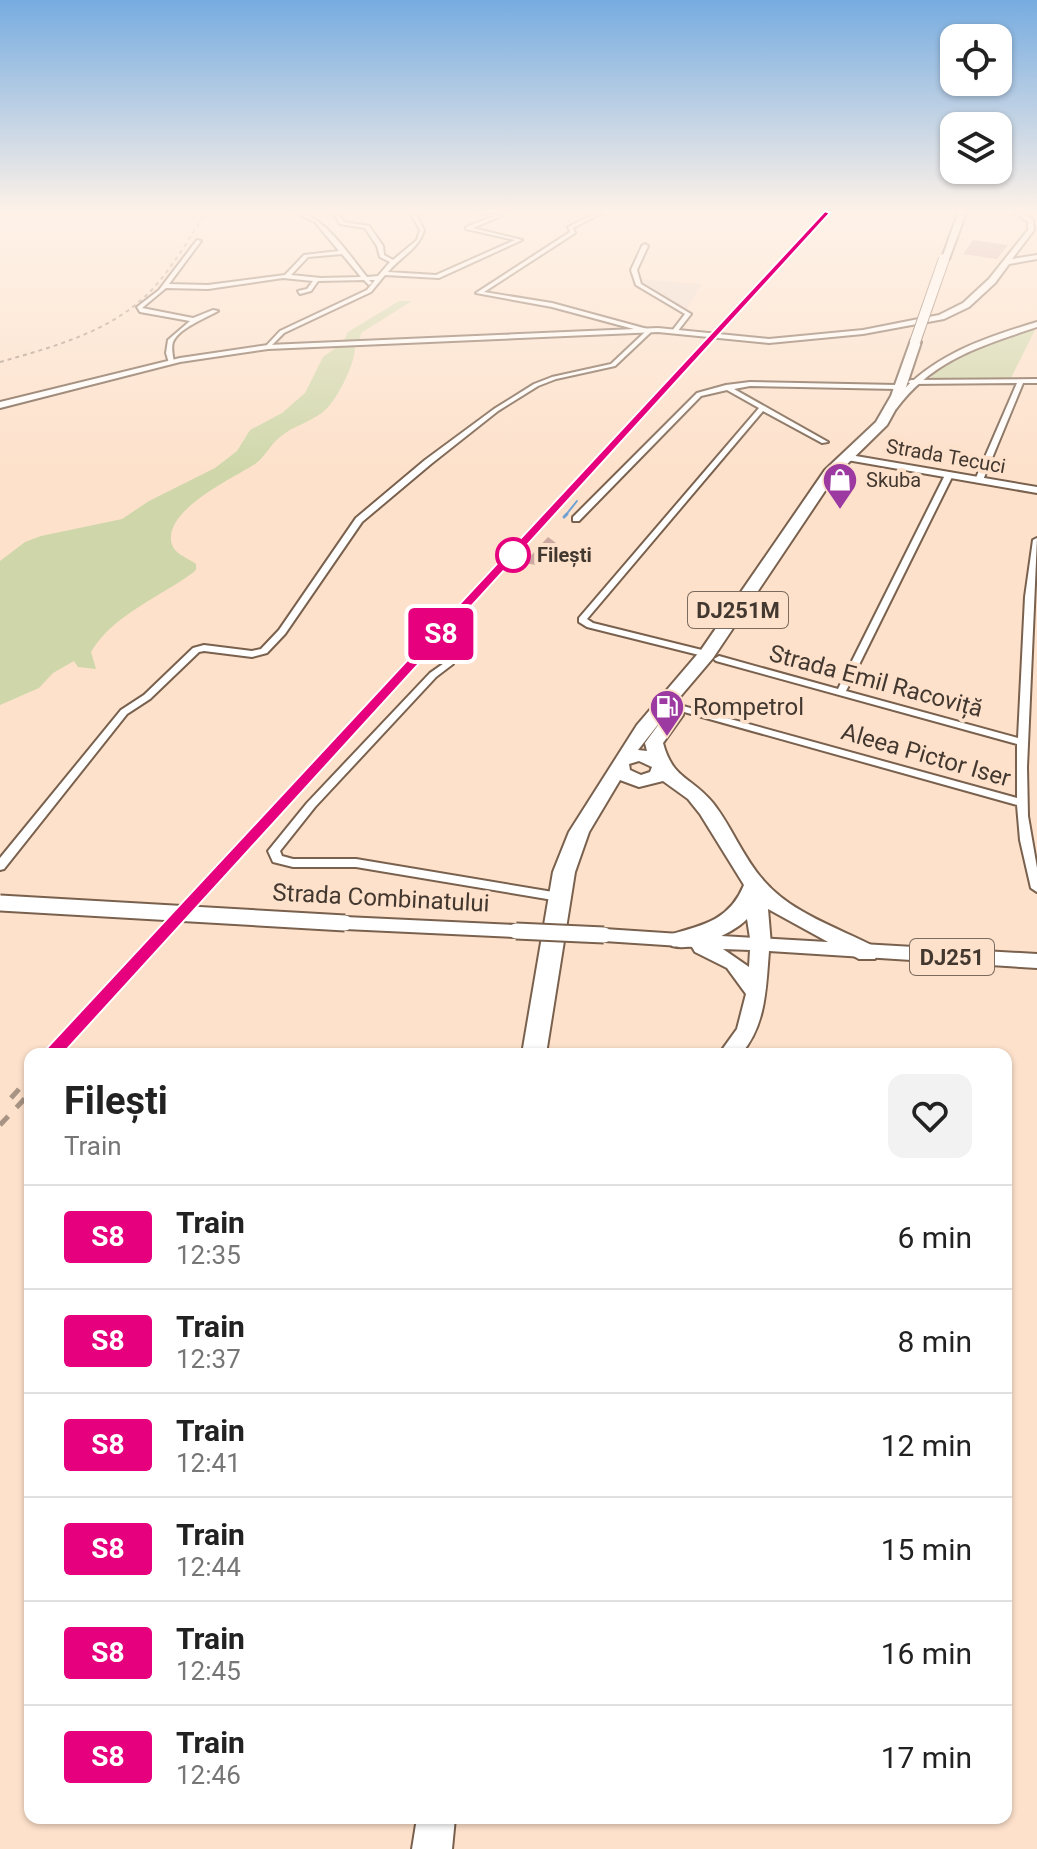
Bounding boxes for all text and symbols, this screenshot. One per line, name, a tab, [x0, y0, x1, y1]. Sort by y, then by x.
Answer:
map controls	[940, 24, 1012, 184]
button: locate	[940, 24, 1012, 96]
button: layers	[940, 112, 1012, 184]
street label: Strada Tecuci	[884, 434, 1008, 478]
shop icon: Skuba	[821, 461, 859, 511]
place label: Skuba	[866, 468, 921, 492]
marker: Filești	[496, 538, 530, 572]
place label: Filești	[537, 543, 592, 568]
road number: DJ251M	[688, 592, 788, 628]
line badge: S8	[405, 608, 477, 660]
text: S8	[424, 617, 458, 650]
street label: Strada Emil Racoviță	[766, 639, 986, 723]
fuel station icon: Rompetrol	[648, 688, 686, 738]
place label: Rompetrol	[693, 693, 804, 721]
street label: Aleea Pictor Iser	[838, 717, 1014, 793]
street label: Strada Combinatului	[272, 878, 490, 918]
road number: DJ251	[910, 939, 994, 975]
button: heart	[888, 1074, 972, 1158]
text: Filești	[64, 1079, 168, 1123]
text: Train	[64, 1131, 122, 1161]
text: Train	[176, 1205, 245, 1240]
text: S8	[91, 1220, 125, 1253]
text: 6 min	[898, 1220, 972, 1255]
text: 12:35	[176, 1240, 241, 1270]
text: Train	[176, 1309, 245, 1344]
text: S8	[91, 1324, 125, 1357]
text: 8 min	[898, 1324, 972, 1359]
text: 12:37	[176, 1344, 241, 1374]
text: Train	[176, 1413, 245, 1448]
text: S8	[91, 1428, 125, 1461]
text: 12 min	[881, 1428, 972, 1463]
text: 12:41	[176, 1448, 241, 1478]
text: Train	[176, 1517, 245, 1552]
text: S8	[91, 1532, 125, 1565]
text: 15 min	[881, 1532, 972, 1567]
text: 12:44	[176, 1552, 241, 1582]
text: Train	[176, 1621, 245, 1656]
text: S8	[91, 1636, 125, 1669]
text: 16 min	[881, 1636, 972, 1671]
text: 12:45	[176, 1656, 241, 1686]
text: Train	[176, 1725, 245, 1760]
text: S8	[91, 1740, 125, 1773]
text: 17 min	[881, 1740, 972, 1775]
text: 12:46	[176, 1760, 241, 1790]

